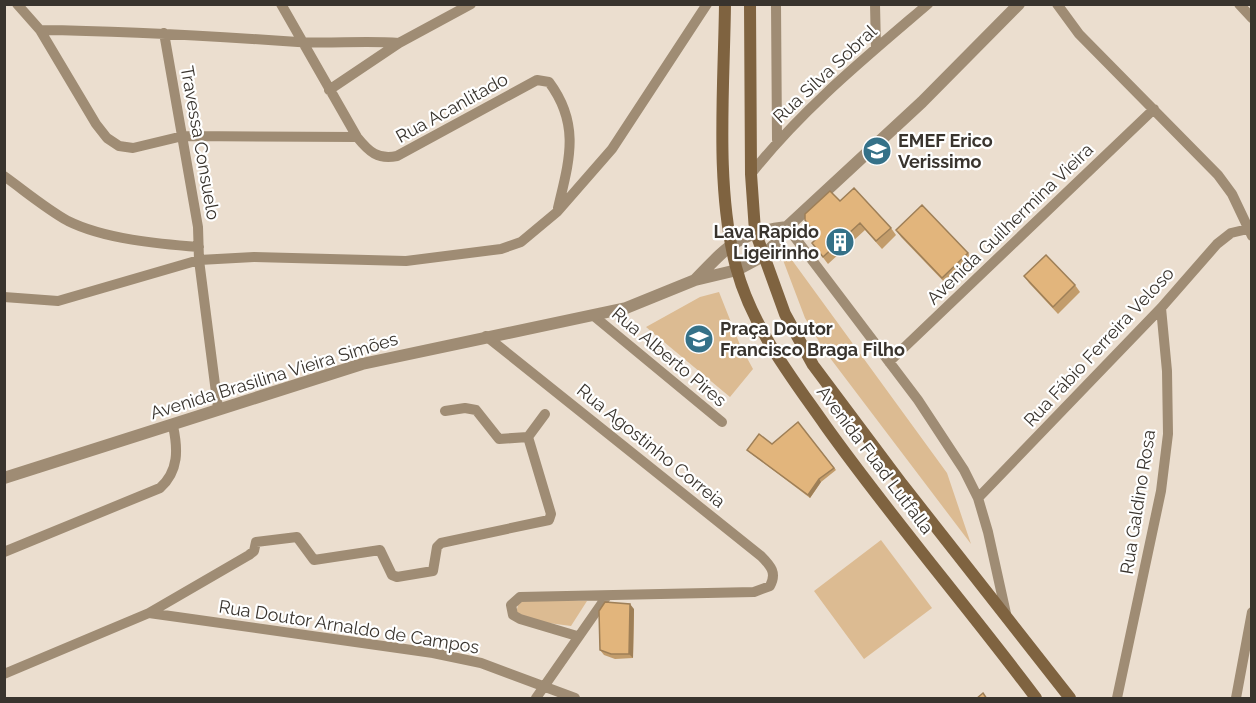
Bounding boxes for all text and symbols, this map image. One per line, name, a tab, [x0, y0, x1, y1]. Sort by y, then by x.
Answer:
street label: Rua Silva Sobral	[769, 20, 881, 127]
street label: Travessa Consuelo	[177, 64, 224, 222]
street label: Rua Acanlitado	[392, 68, 512, 147]
place label: EMEF Erico Verissimo	[898, 130, 993, 172]
school or university icon: EMEF Erico Verissimo	[861, 135, 893, 167]
street label: Avenida Guilhermina Vieira	[922, 139, 1097, 309]
place label: Lava Rapido Ligeirinho	[714, 221, 819, 263]
building icon: Lava Rapido Ligeirinho	[824, 226, 856, 258]
street label: Rua Fábio Ferreira Veloso	[1019, 262, 1178, 431]
street label: Rua Alberto Pires	[608, 303, 731, 411]
place label: Praça Doutor Francisco Braga Filho	[720, 318, 905, 360]
school or university icon: Praça Doutor Francisco Braga Filho	[683, 323, 715, 355]
street label: Avenida Brasilina Vieira Simões	[147, 328, 401, 423]
street label: Rua Agostinho Correia	[573, 379, 730, 512]
street label: Avenida Fuad Lutfalla	[813, 381, 938, 538]
street label: Rua Galdino Rosa	[1116, 428, 1159, 576]
street label: Rua Doutor Arnaldo de Campos	[217, 596, 481, 658]

